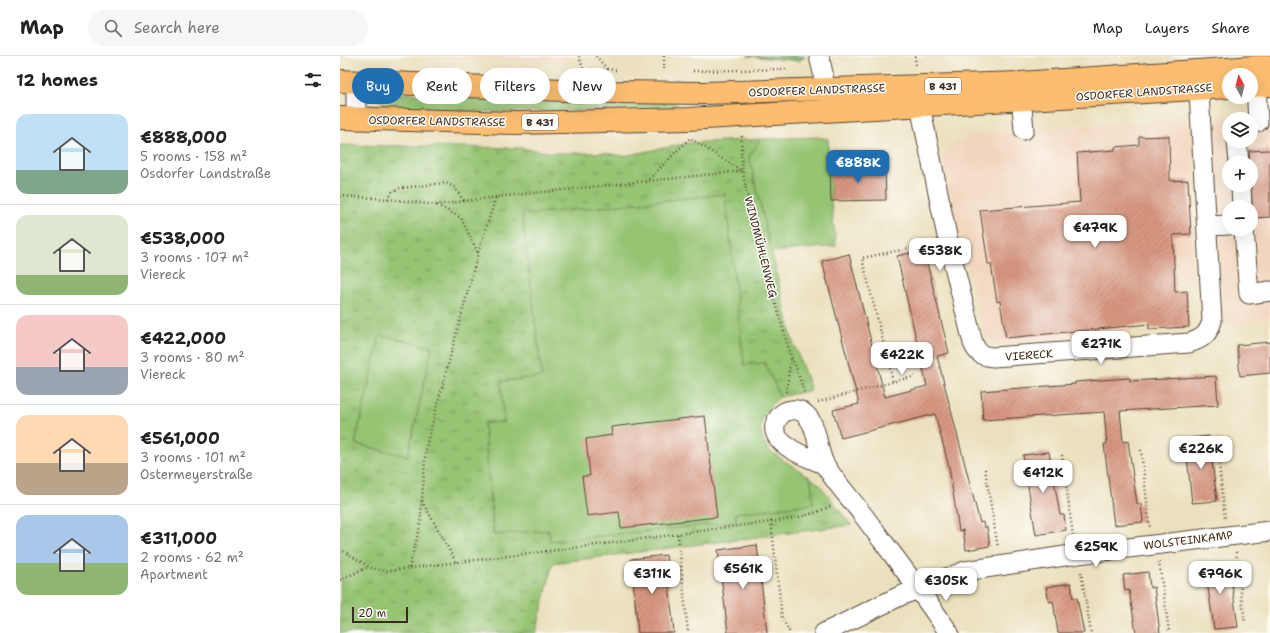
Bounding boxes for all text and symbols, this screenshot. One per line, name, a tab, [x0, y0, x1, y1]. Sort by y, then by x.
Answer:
search box	[88, 10, 368, 46]
text: Map	[20, 15, 64, 40]
icon: search	[102, 17, 124, 39]
text: Search here	[134, 18, 220, 38]
text: Map	[1093, 19, 1123, 37]
text: Layers	[1145, 19, 1189, 37]
text: Share	[1211, 19, 1250, 37]
chip: Buy	[352, 68, 404, 104]
chip: Rent	[412, 68, 472, 104]
chip: Filters	[480, 68, 550, 104]
chip: New	[558, 68, 616, 104]
north arrow	[1222, 68, 1258, 104]
map controls	[1222, 68, 1258, 236]
text: 12 homes	[16, 69, 98, 91]
icon: filters	[302, 69, 324, 91]
road number: B 431	[925, 78, 961, 94]
street label: OSDORFER LANDSTRASSE	[1075, 80, 1213, 105]
street label: OSDORFER LANDSTRASSE	[748, 81, 886, 100]
button: layers	[1222, 112, 1258, 148]
street label: OSDORFER LANDSTRASSE	[368, 113, 506, 130]
road number: B 431	[522, 114, 558, 130]
text: €888,000	[140, 126, 227, 148]
icon: home	[48, 130, 96, 178]
text: 5 rooms · 158 m²	[140, 148, 247, 165]
pin: €888K	[830, 150, 886, 184]
text: €888K	[835, 154, 881, 171]
button: +	[1222, 156, 1258, 192]
text: Osdorfer Landstraße	[140, 165, 271, 182]
street label: WINDMÜHLENWEG	[741, 195, 781, 300]
button: −	[1222, 200, 1258, 236]
pin: €479K	[1067, 215, 1123, 249]
text: €479K	[1073, 219, 1117, 236]
text: €538,000	[140, 227, 225, 249]
icon: home	[48, 231, 96, 279]
pin: €538K	[912, 238, 968, 272]
text: €538K	[918, 242, 962, 259]
text: 3 rooms · 107 m²	[140, 249, 249, 266]
text: Viereck	[140, 266, 186, 283]
text: €422,000	[140, 327, 226, 349]
icon: home	[48, 331, 96, 379]
pin: €271K	[1073, 331, 1129, 365]
text: €271K	[1081, 335, 1121, 352]
pin: €422K	[874, 342, 930, 376]
text: €422K	[880, 346, 924, 363]
street label: VIERECK	[1005, 346, 1053, 365]
text: 3 rooms · 80 m²	[140, 349, 244, 366]
text: Viereck	[140, 366, 186, 383]
text: €561,000	[140, 427, 220, 449]
icon: home	[48, 431, 96, 479]
pin: €226K	[1173, 436, 1229, 470]
text: €226K	[1179, 440, 1223, 457]
text: 3 rooms · 101 m²	[140, 449, 246, 466]
pin: €412K	[1015, 460, 1071, 494]
text: €412K	[1023, 464, 1063, 481]
text: Ostermeyerstraße	[140, 466, 253, 483]
text: €311,000	[140, 527, 217, 549]
street label: WOLSTEINKAMP	[1143, 528, 1233, 553]
icon: home	[48, 531, 96, 579]
pin: €259K	[1068, 534, 1124, 568]
text: €259K	[1074, 538, 1118, 555]
text: 2 rooms · 62 m²	[140, 549, 244, 566]
pin: €561K	[715, 556, 771, 590]
text: €561K	[723, 560, 763, 577]
pin: €311K	[624, 561, 680, 595]
pin: €796K	[1192, 561, 1248, 595]
text: €311K	[633, 565, 671, 582]
text: €796K	[1198, 565, 1242, 582]
text: Apartment	[140, 566, 208, 583]
pin: €305K	[918, 568, 974, 602]
text: €305K	[924, 572, 968, 589]
scale bar	[352, 605, 408, 624]
text: 20 m	[358, 606, 386, 621]

